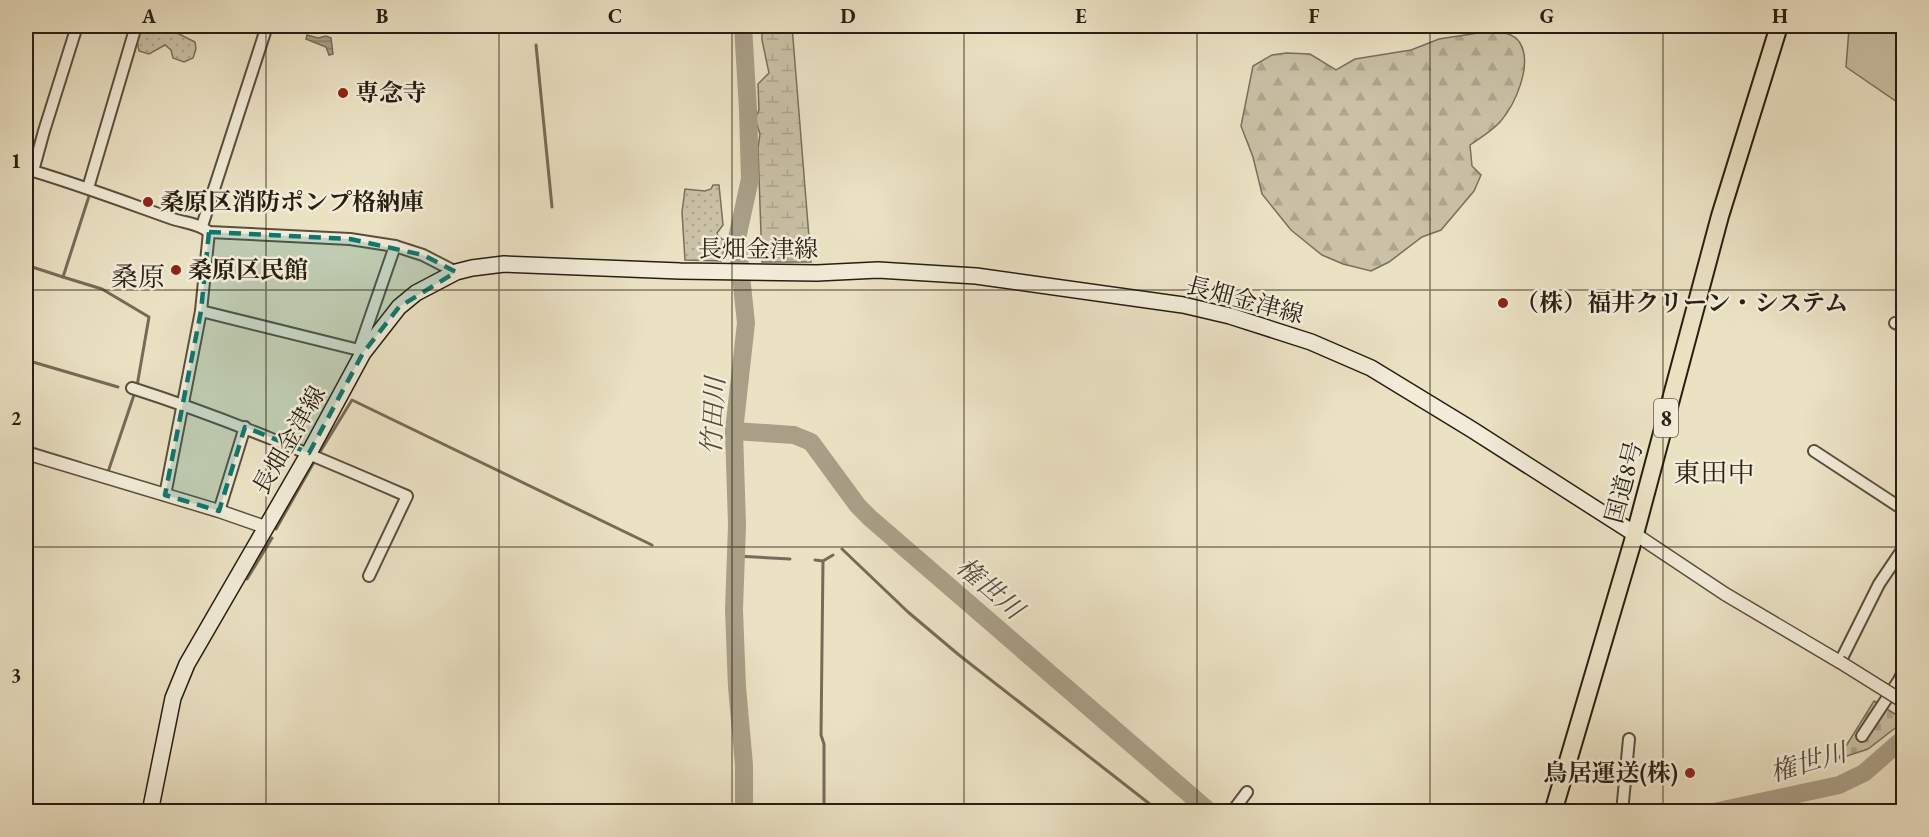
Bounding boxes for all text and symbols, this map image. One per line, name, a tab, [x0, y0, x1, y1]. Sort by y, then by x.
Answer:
text: A	[141, 3, 157, 29]
text: B	[376, 3, 388, 29]
text: C	[608, 3, 622, 29]
text: D	[840, 3, 856, 29]
text: E	[1075, 3, 1087, 29]
text: F	[1309, 3, 1320, 29]
text: G	[1540, 3, 1554, 29]
text: H	[1772, 3, 1788, 29]
place label: 専念寺	[355, 77, 427, 108]
marker: 専念寺	[336, 86, 350, 100]
text: 1	[11, 148, 21, 174]
place label: 桑原区消防ポンプ格納庫	[160, 186, 424, 217]
marker: 桑原区消防ポンプ格納庫	[141, 195, 155, 209]
street label: 長畑金津線	[698, 233, 818, 264]
place label: 桑原区民館	[188, 254, 308, 285]
district label: 桑原	[111, 259, 165, 294]
marker: 桑原区民館	[169, 263, 183, 277]
street label: 長畑金津線	[1183, 269, 1307, 330]
place label: （株）福井クリーン・システム	[1515, 287, 1848, 318]
marker: （株）福井クリーン・システム	[1496, 296, 1510, 310]
water label: 竹田川	[694, 373, 732, 456]
street label: 長畑金津線	[245, 380, 332, 499]
road number: 8	[1654, 399, 1678, 437]
text: 2	[11, 405, 22, 431]
street label: 国道8号	[1598, 438, 1649, 526]
district label: 東田中	[1674, 455, 1755, 490]
water label: 権世川	[949, 550, 1033, 628]
text: 3	[11, 662, 21, 688]
water label: 権世川	[1766, 734, 1853, 789]
place label: 鳥居運送(株)	[1543, 757, 1678, 788]
marker: 鳥居運送(株)	[1683, 766, 1697, 780]

